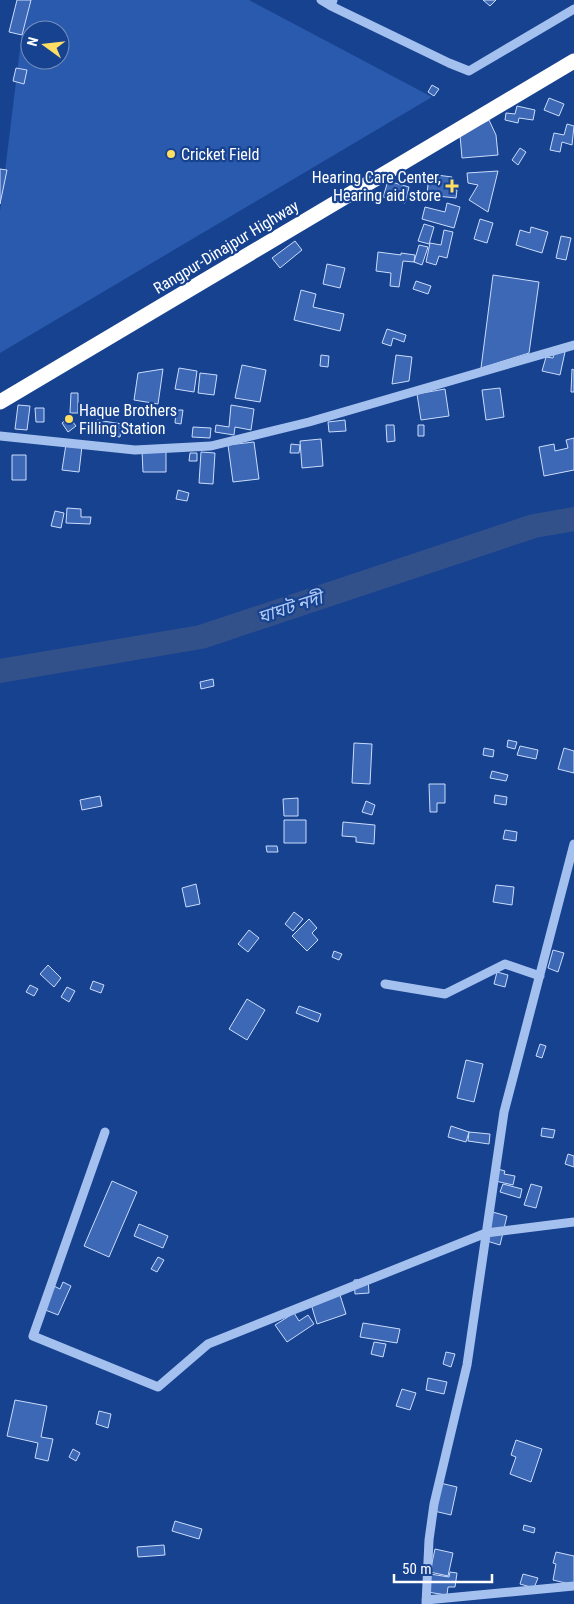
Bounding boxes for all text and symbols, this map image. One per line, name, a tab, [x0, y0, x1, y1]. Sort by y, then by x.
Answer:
north arrow	[20, 20, 70, 70]
text: N	[24, 35, 41, 48]
place label: Cricket Field	[181, 145, 259, 164]
marker: Cricket Field	[165, 148, 177, 160]
place label: Hearing Care Center, Hearing aid store	[312, 168, 441, 205]
marker: Hearing Care Center, Hearing aid store	[445, 179, 459, 193]
street label: Rangpur-Dinajpur Highway	[150, 196, 302, 298]
place label: Haque Brothers Filling Station	[79, 401, 177, 438]
marker: Haque Brothers Filling Station	[63, 413, 75, 425]
water label: ঘাঘট নদী	[255, 586, 328, 627]
scale bar	[394, 1552, 492, 1584]
text: 50 m	[402, 1560, 432, 1578]

